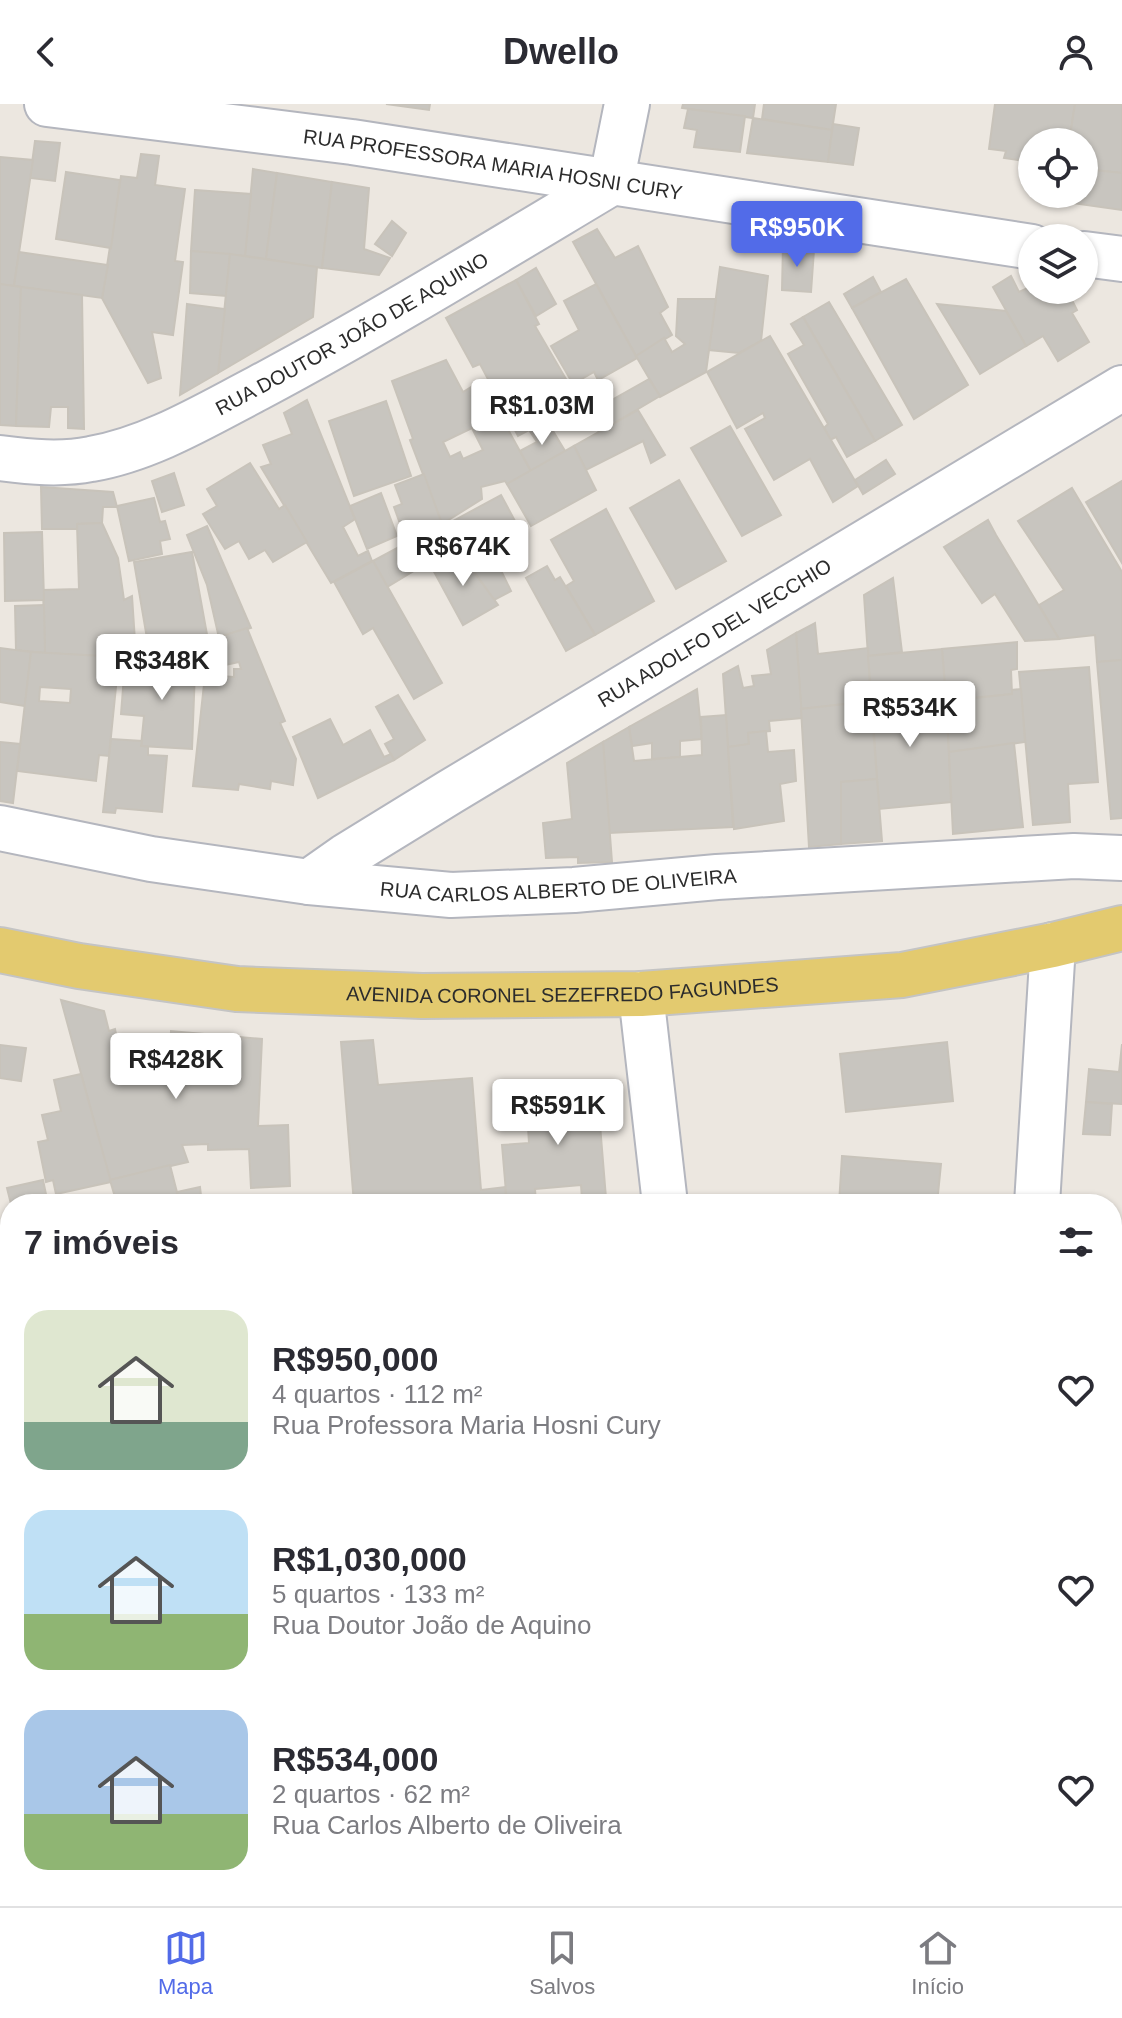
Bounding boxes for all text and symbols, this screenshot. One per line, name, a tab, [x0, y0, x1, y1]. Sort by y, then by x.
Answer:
icon: back	[24, 30, 68, 74]
icon: person	[1054, 30, 1098, 74]
text: Dwello	[503, 31, 619, 72]
street label: RUA PROFESSORA MARIA HOSNI CURY	[302, 125, 684, 204]
map controls	[1018, 128, 1098, 304]
button: locate	[1018, 128, 1098, 208]
pin: R$950K	[732, 201, 862, 269]
text: R$950K	[749, 212, 845, 242]
button: layers	[1018, 224, 1098, 304]
street label: RUA DOUTOR JOÃO DE AQUINO	[212, 248, 492, 420]
pin: R$1.03M	[468, 379, 616, 447]
text: R$1.03M	[489, 390, 595, 420]
pin: R$674K	[398, 520, 528, 588]
text: R$674K	[415, 531, 511, 561]
street label: RUA ADOLFO DEL VECCHIO	[594, 554, 835, 712]
pin: R$348K	[97, 634, 227, 702]
text: R$348K	[114, 645, 210, 675]
pin: R$534K	[845, 681, 975, 749]
text: R$534K	[862, 692, 958, 722]
street label: RUA CARLOS ALBERTO DE OLIVEIRA	[379, 865, 738, 906]
street label: AVENIDA CORONEL SEZEFREDO FAGUNDES	[346, 973, 779, 1007]
pin: R$428K	[111, 1033, 241, 1101]
text: R$428K	[128, 1044, 224, 1074]
pin: R$591K	[493, 1079, 623, 1147]
text: R$591K	[510, 1090, 606, 1120]
icon: filters	[1054, 1220, 1098, 1264]
text: 7 imóveis	[24, 1223, 179, 1261]
text: R$950,000	[272, 1340, 438, 1378]
icon: home	[88, 1342, 184, 1438]
icon: heart	[1054, 1368, 1098, 1412]
text: 4 quartos · 112 m²	[272, 1379, 483, 1409]
text: Rua Professora Maria Hosni Cury	[272, 1410, 661, 1440]
text: R$1,030,000	[272, 1540, 467, 1578]
icon: home	[88, 1542, 184, 1638]
icon: heart	[1054, 1568, 1098, 1612]
text: 5 quartos · 133 m²	[272, 1579, 484, 1609]
text: Rua Doutor João de Aquino	[272, 1610, 591, 1640]
text: R$534,000	[272, 1740, 438, 1778]
icon: home	[88, 1742, 184, 1838]
icon: heart	[1054, 1768, 1098, 1812]
text: 2 quartos · 62 m²	[272, 1779, 470, 1809]
text: Rua Carlos Alberto de Oliveira	[272, 1810, 622, 1840]
tab: Mapa	[158, 1926, 213, 2000]
tab: Salvos	[529, 1926, 595, 2000]
tab: Início	[911, 1926, 964, 2000]

